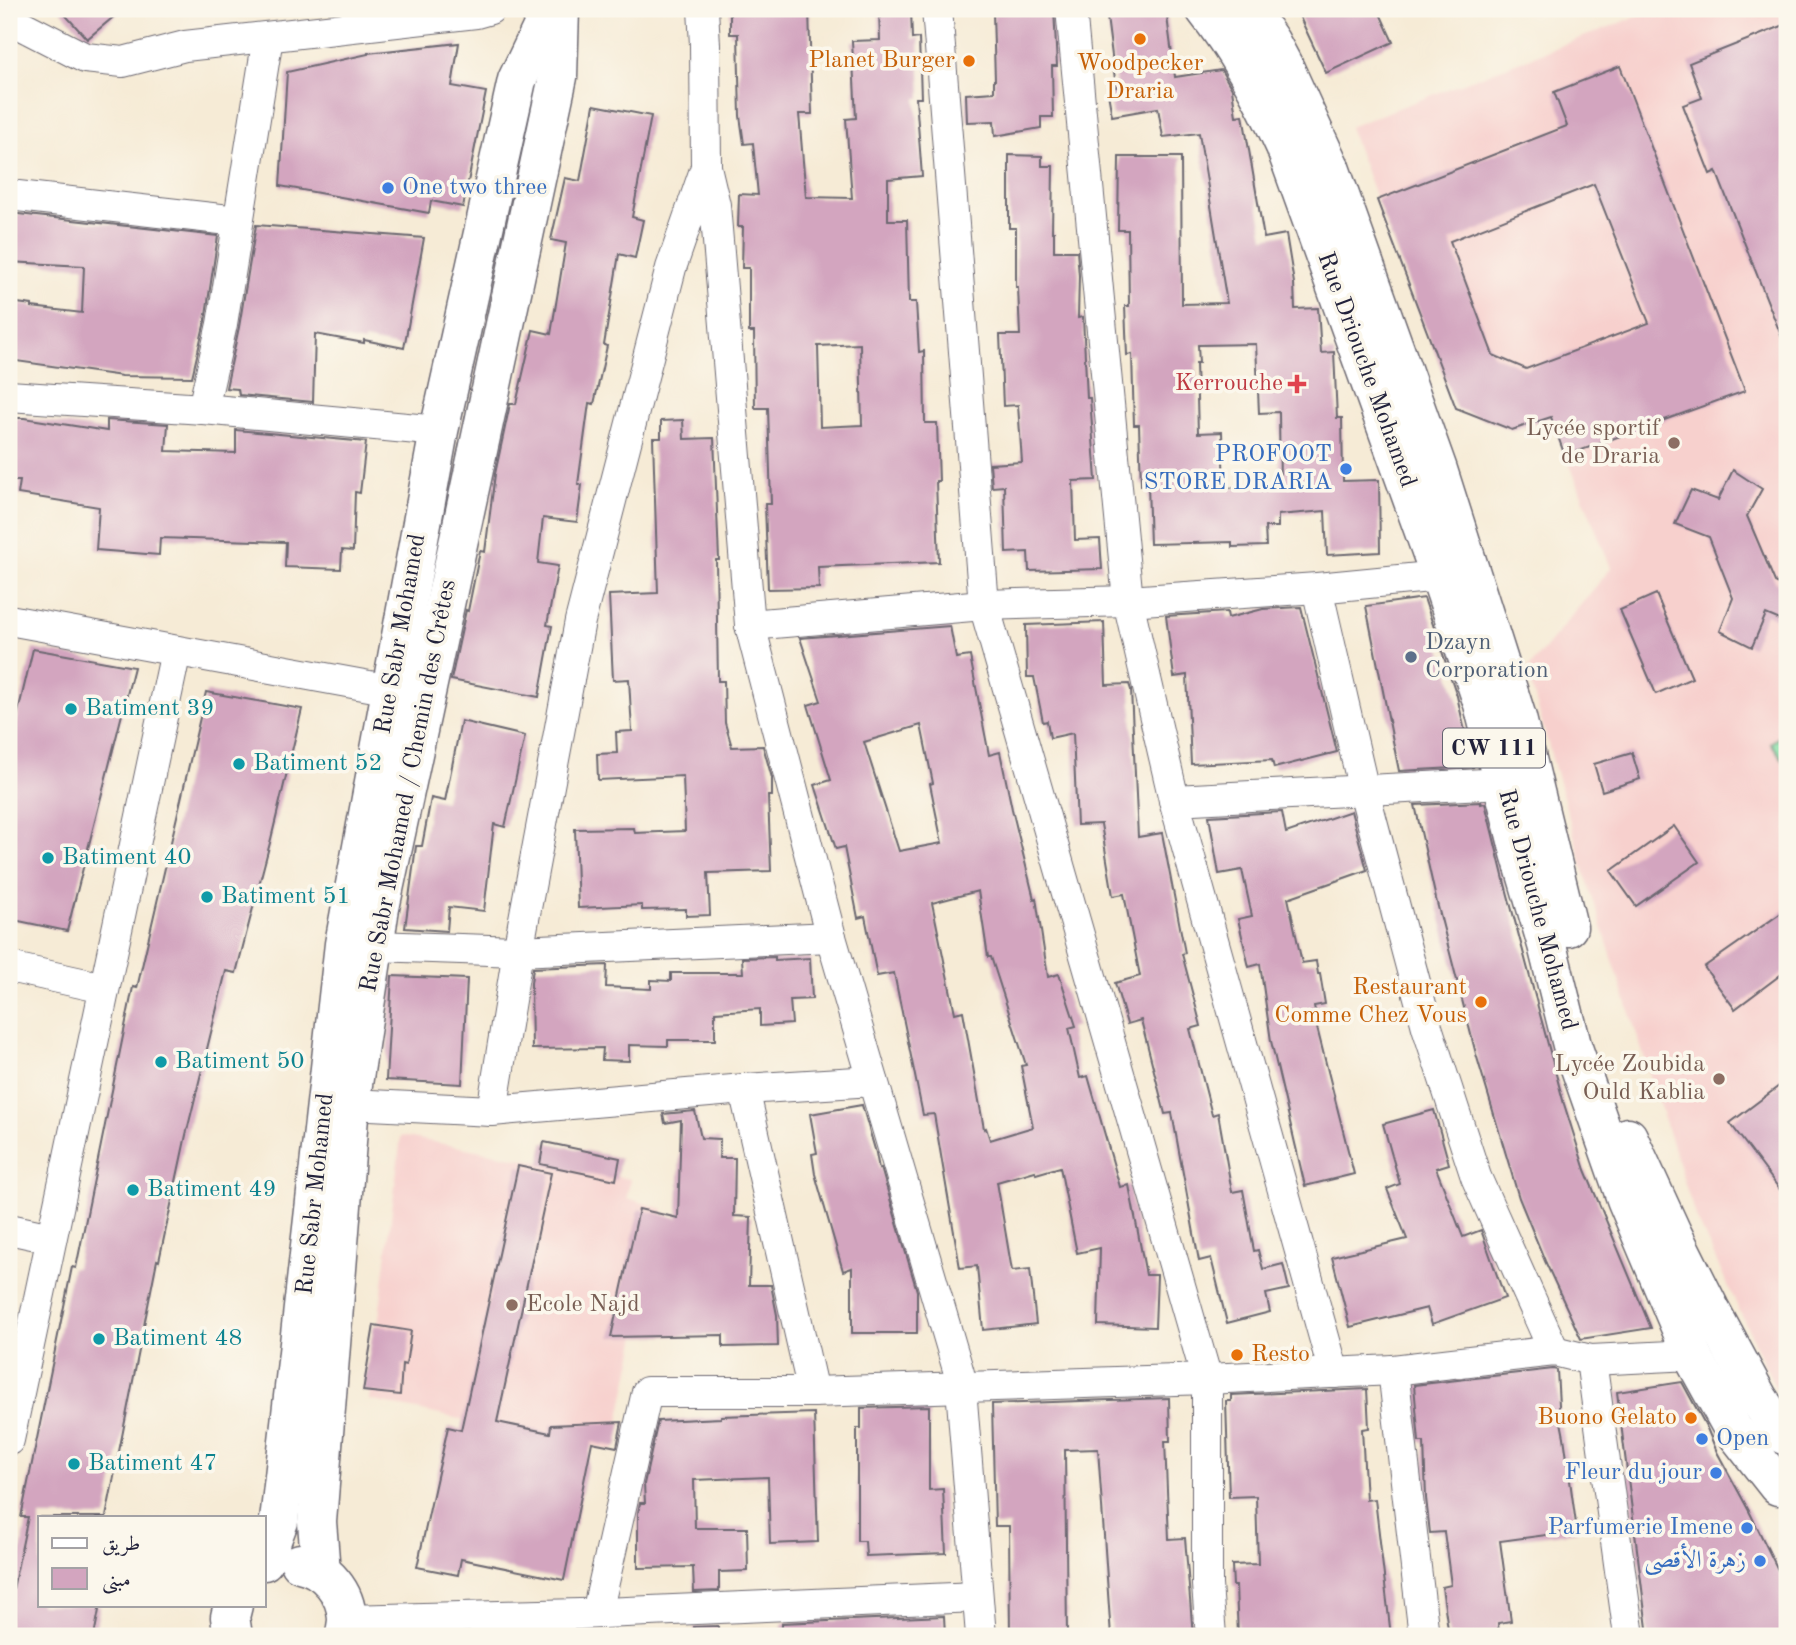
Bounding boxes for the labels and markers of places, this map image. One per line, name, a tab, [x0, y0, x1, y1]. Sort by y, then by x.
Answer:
marker: Woodpecker Draria	[1132, 31, 1148, 47]
place label: Planet Burger	[808, 49, 955, 73]
place label: Woodpecker Draria	[1077, 52, 1204, 104]
marker: Planet Burger	[961, 53, 977, 69]
place label: One two three	[402, 176, 547, 200]
marker: One two three	[380, 180, 396, 196]
place label: Kerrouche	[1175, 372, 1283, 396]
marker: Kerrouche	[1289, 376, 1305, 392]
place label: Lycée sportif de Draria	[1526, 417, 1661, 469]
marker: Lycée sportif de Draria	[1666, 435, 1682, 451]
place label: PROFOOT STORE DRARIA	[1144, 443, 1332, 495]
marker: PROFOOT STORE DRARIA	[1338, 461, 1354, 477]
place label: Dzayn Corporation	[1425, 631, 1549, 683]
marker: Dzayn Corporation	[1403, 649, 1419, 665]
place label: Batiment 39	[85, 697, 214, 721]
marker: Batiment 39	[63, 701, 79, 717]
place label: Batiment 52	[253, 752, 382, 776]
marker: Batiment 52	[231, 756, 247, 772]
place label: Batiment 40	[62, 846, 191, 870]
marker: Batiment 40	[40, 850, 56, 866]
place label: Batiment 51	[221, 885, 350, 909]
marker: Batiment 51	[199, 889, 215, 905]
place label: Restaurant Comme Chez Vous	[1274, 976, 1467, 1028]
marker: Restaurant Comme Chez Vous	[1473, 994, 1489, 1010]
place label: Batiment 50	[175, 1050, 304, 1074]
place label: Lycée Zoubida Ould Kablia	[1555, 1053, 1705, 1105]
marker: Batiment 50	[153, 1054, 169, 1070]
marker: Lycée Zoubida Ould Kablia	[1711, 1071, 1727, 1087]
place label: Batiment 49	[147, 1178, 276, 1202]
marker: Batiment 49	[125, 1182, 141, 1198]
place label: Ecole Najd	[526, 1293, 640, 1317]
marker: Ecole Najd	[504, 1297, 520, 1313]
place label: Batiment 48	[113, 1327, 242, 1351]
marker: Batiment 48	[91, 1331, 107, 1347]
place label: Resto	[1251, 1343, 1310, 1367]
marker: Resto	[1229, 1347, 1245, 1363]
place label: Buono Gelato	[1537, 1406, 1677, 1430]
marker: Buono Gelato	[1683, 1410, 1699, 1426]
place label: Open	[1716, 1427, 1769, 1451]
marker: Open	[1694, 1431, 1710, 1447]
place label: Batiment 47	[88, 1452, 217, 1476]
marker: Batiment 47	[66, 1456, 82, 1472]
place label: Fleur du jour	[1565, 1461, 1702, 1485]
marker: Fleur du jour	[1708, 1465, 1724, 1481]
place label: Parfumerie Imene	[1548, 1516, 1733, 1540]
marker: Parfumerie Imene	[1739, 1520, 1755, 1536]
place label: زهرة الأقصى	[1644, 1543, 1746, 1576]
marker: زهرة الأقصى	[1752, 1553, 1768, 1569]

